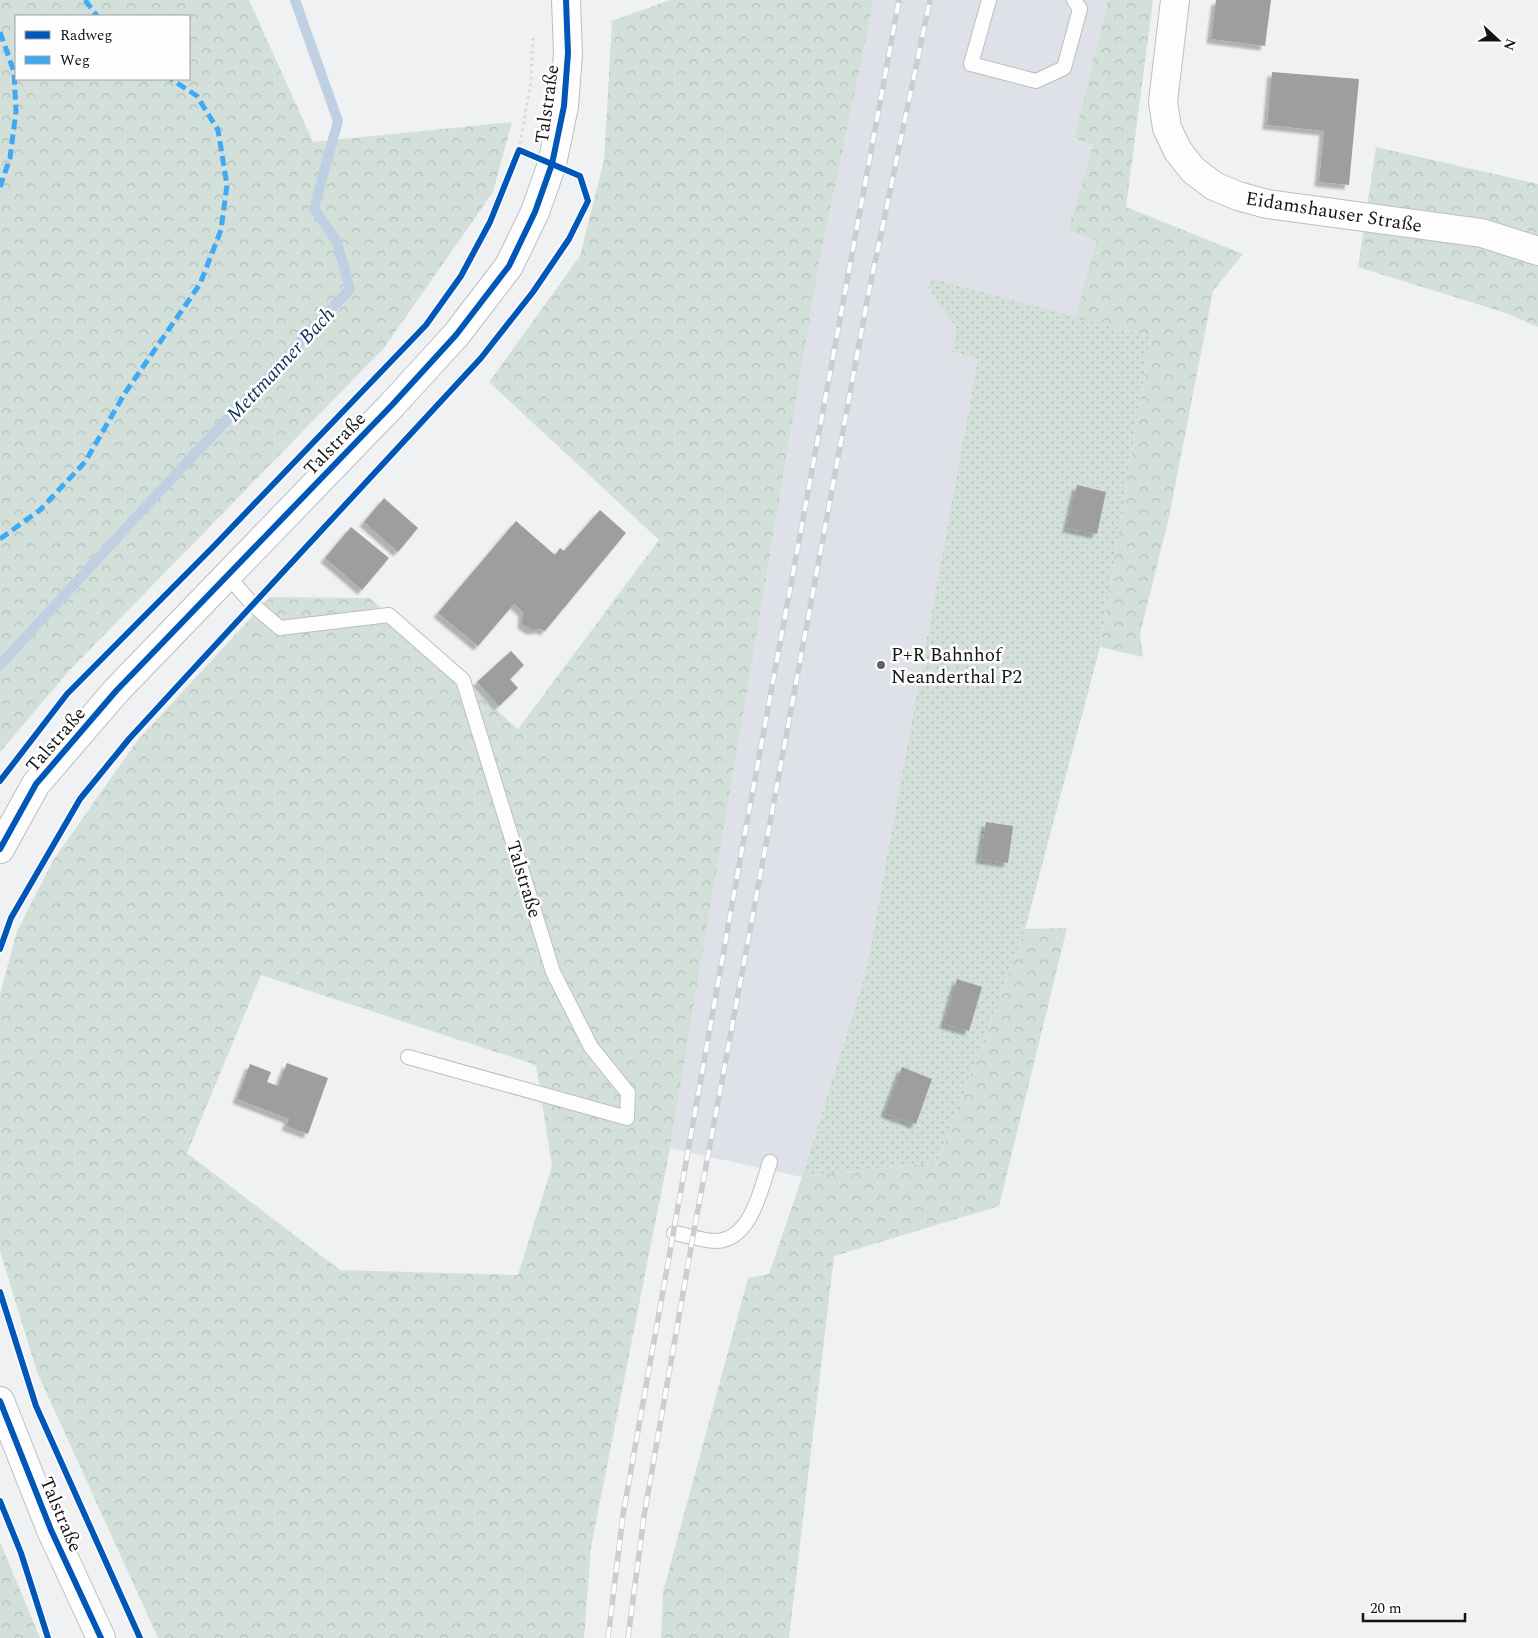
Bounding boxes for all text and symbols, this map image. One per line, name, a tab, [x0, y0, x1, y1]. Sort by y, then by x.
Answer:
legend	[15, 15, 190, 80]
north arrow	[1473, 15, 1523, 65]
text: Radweg	[60, 24, 113, 47]
text: N	[1498, 35, 1522, 54]
text: Weg	[60, 49, 90, 72]
street label: Talstraße	[528, 63, 567, 146]
street label: Eidamshauser Straße	[1243, 184, 1424, 241]
water label: Mettmanner Bach	[219, 300, 342, 429]
street label: Talstraße	[297, 405, 373, 483]
place label: P+R Bahnhof Neanderthal P2	[891, 641, 1022, 692]
marker: P+R Bahnhof Neanderthal P2	[875, 659, 887, 671]
street label: Talstraße	[19, 700, 93, 779]
street label: Talstraße	[498, 837, 549, 922]
street label: Talstraße	[32, 1472, 89, 1557]
scale bar	[1363, 1590, 1466, 1622]
text: 20 m	[1370, 1597, 1402, 1620]

